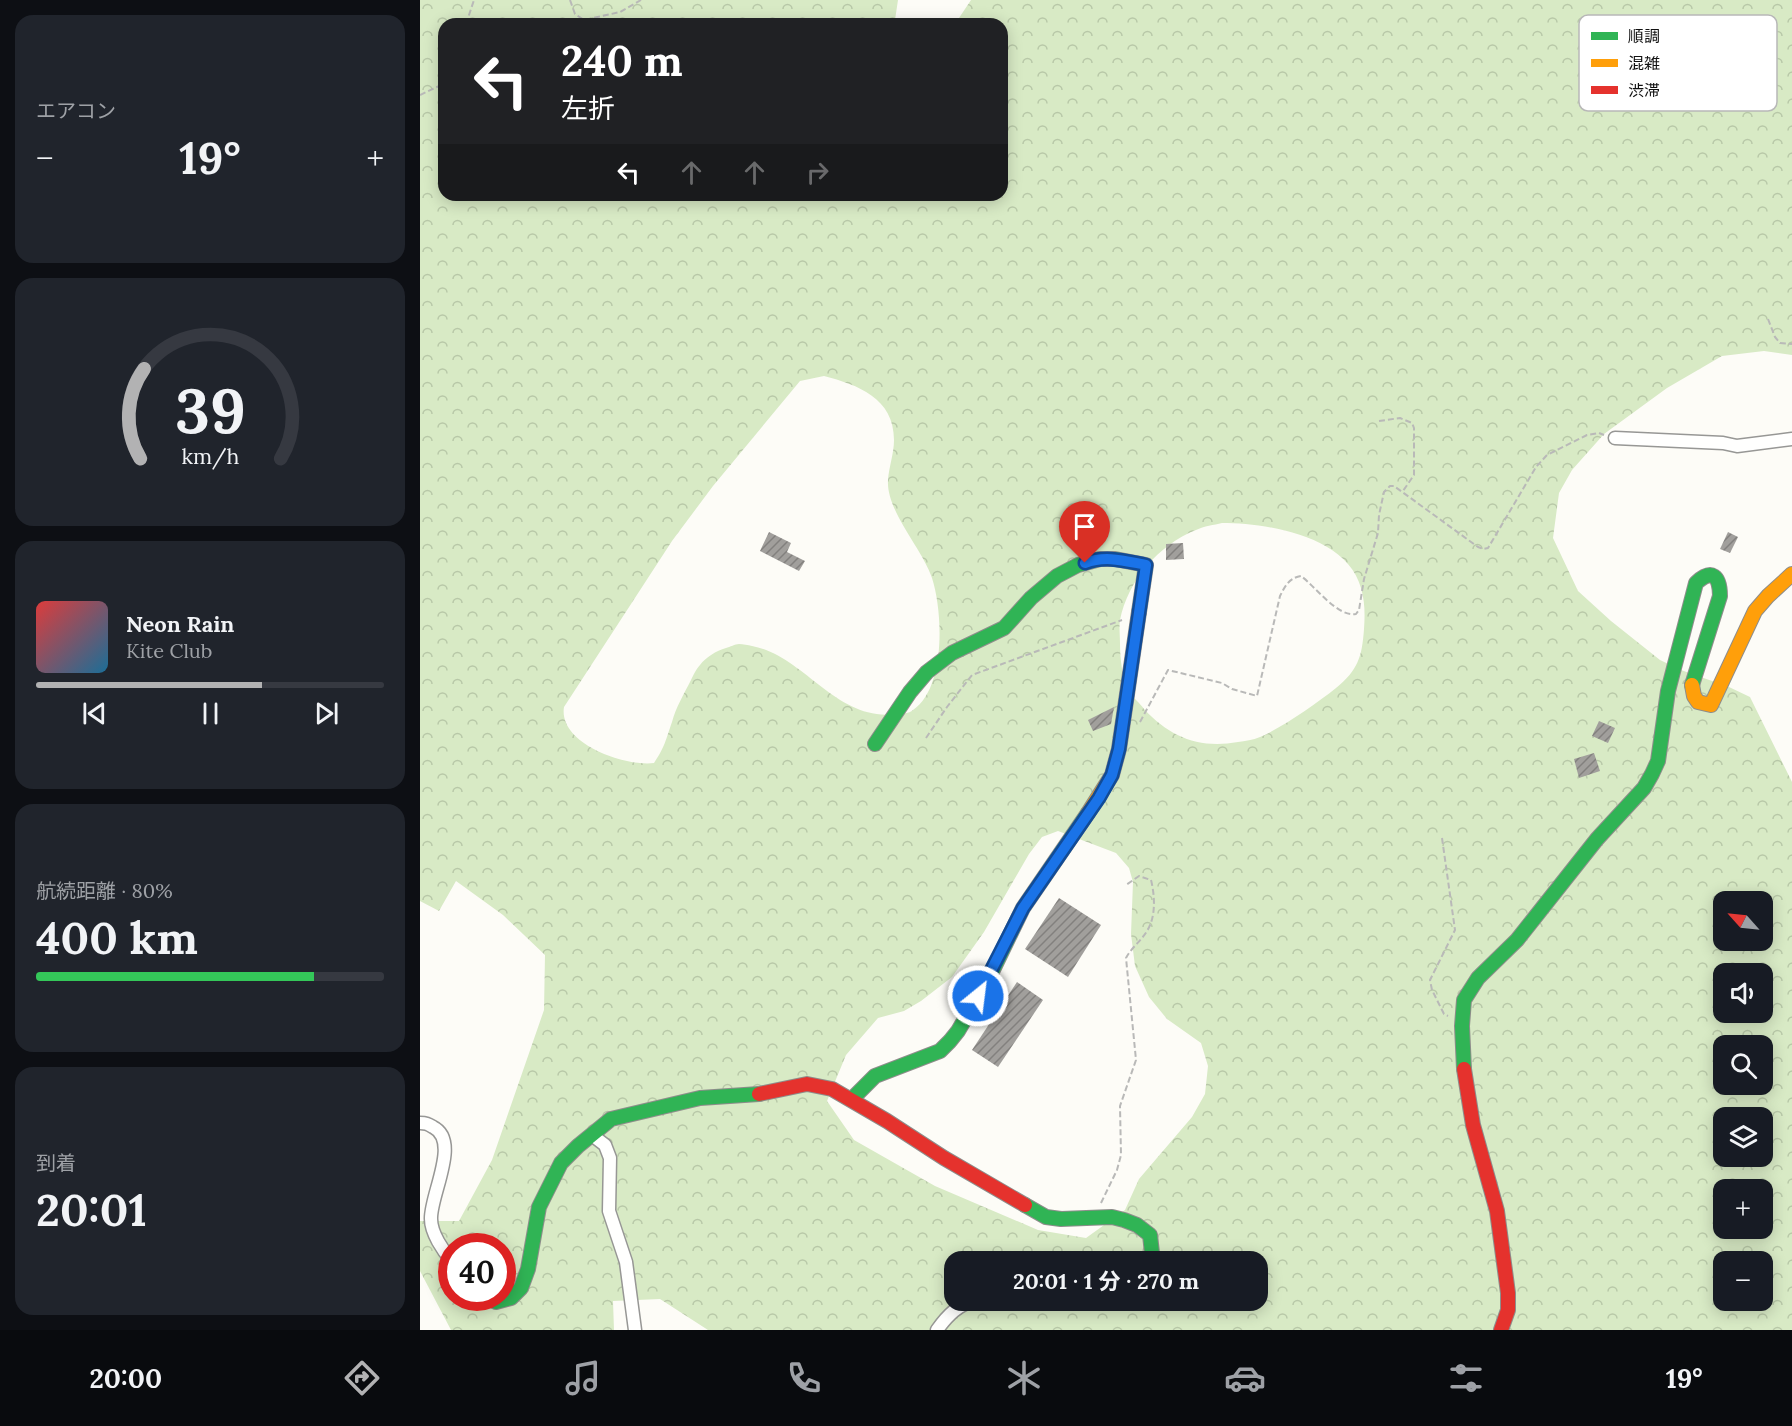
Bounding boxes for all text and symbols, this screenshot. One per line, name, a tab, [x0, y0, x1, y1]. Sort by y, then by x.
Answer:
legend	[1579, 15, 1777, 111]
text: 順調	[1628, 26, 1660, 46]
text: 240 m	[561, 34, 683, 88]
icon: left	[462, 42, 540, 120]
text: 混雑	[1628, 53, 1660, 73]
text: 渋滞	[1628, 80, 1660, 100]
text: 左折	[561, 91, 615, 125]
text: エアコン	[36, 98, 116, 123]
text: 19°	[179, 129, 241, 186]
text: −	[36, 137, 54, 179]
text: +	[366, 137, 384, 179]
icon: left	[612, 156, 645, 189]
icon: ahead	[675, 156, 708, 189]
icon: ahead	[738, 156, 771, 189]
icon: right	[801, 156, 834, 189]
text: 39	[175, 370, 245, 450]
text: km/h	[181, 442, 239, 470]
pin	[1059, 501, 1110, 563]
icon: arrive	[1068, 510, 1101, 543]
text: Neon Rain	[126, 610, 234, 638]
text: Kite Club	[126, 638, 212, 663]
icon: previous	[78, 697, 111, 730]
icon: pause	[194, 697, 227, 730]
icon: next	[310, 697, 343, 730]
text: 航続距離 · 80%	[36, 878, 173, 903]
north arrow	[1713, 891, 1773, 951]
map controls	[1713, 891, 1773, 1311]
text: 400 km	[36, 909, 198, 966]
button: sound	[1713, 963, 1773, 1023]
position arrow	[946, 964, 1010, 1028]
button: search	[1713, 1035, 1773, 1095]
button: layers	[1713, 1107, 1773, 1167]
text: 到着	[36, 1150, 76, 1175]
button: +	[1713, 1179, 1773, 1239]
text: 20:01	[36, 1181, 147, 1238]
speed limit sign: 40	[438, 1233, 516, 1311]
button: −	[1713, 1251, 1773, 1311]
text: 20:01 · 1 分 · 270 m	[1013, 1267, 1199, 1295]
icon: directions	[341, 1357, 383, 1399]
icon: music	[562, 1357, 604, 1399]
icon: phone	[783, 1357, 825, 1399]
icon: climate	[1003, 1357, 1045, 1399]
icon: car	[1224, 1357, 1266, 1399]
icon: filters	[1445, 1357, 1487, 1399]
text: 20:00	[89, 1361, 162, 1395]
text: 19°	[1666, 1361, 1703, 1395]

